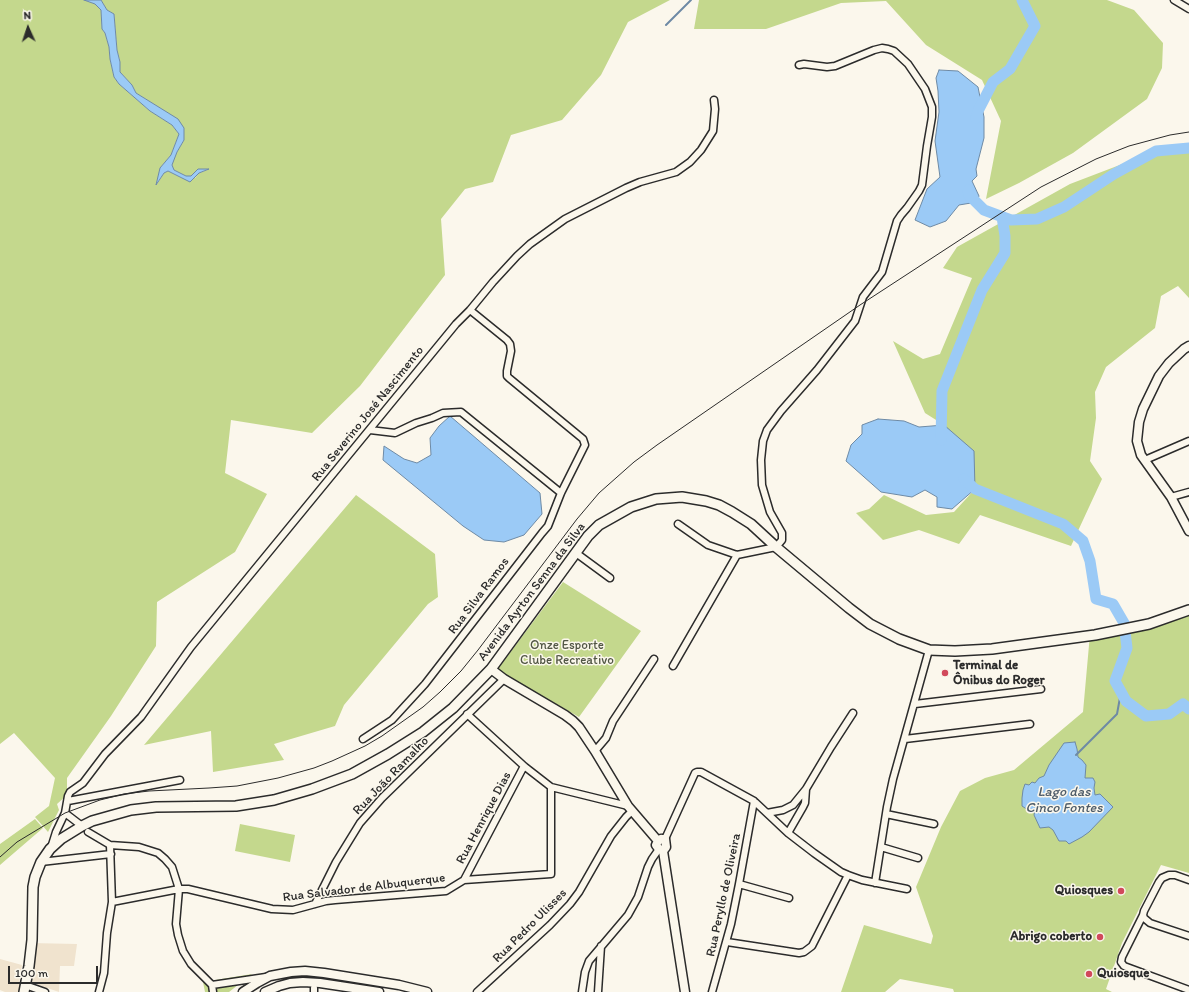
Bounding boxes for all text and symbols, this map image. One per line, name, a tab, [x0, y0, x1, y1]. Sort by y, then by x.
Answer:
north arrow	[8, 8, 48, 48]
text: N	[23, 9, 31, 22]
street label: Rua Severino José Nascimento	[309, 343, 427, 485]
street label: Avenida Ayrton Senna da Silva	[475, 520, 589, 664]
street label: Rua Silva Ramos	[445, 555, 513, 637]
park label: Onze Esporte Clube Recreativo	[520, 638, 614, 669]
place label: Terminal de Ônibus do Roger	[953, 658, 1045, 689]
marker: Terminal de Ônibus do Roger	[940, 668, 950, 678]
street label: Rua João Ramalho	[350, 734, 432, 818]
street label: Rua Henrique Dias	[453, 769, 515, 867]
water label: Lago das Cinco Fontes	[1025, 784, 1103, 816]
street label: Rua Peryllo de Oliveira	[703, 832, 745, 958]
street label: Rua Salvador de Albuquerque	[282, 870, 446, 906]
place label: Quiosques	[1055, 883, 1113, 899]
street label: Rua Pedro Ulisses	[490, 886, 570, 966]
marker: Quiosques	[1116, 886, 1126, 896]
place label: Abrigo coberto	[1010, 929, 1092, 945]
marker: Abrigo coberto	[1095, 932, 1105, 942]
scale bar	[10, 958, 100, 984]
text: 100 m	[15, 966, 48, 980]
place label: Quiosque	[1097, 966, 1149, 982]
marker: Quiosque	[1084, 969, 1094, 979]

